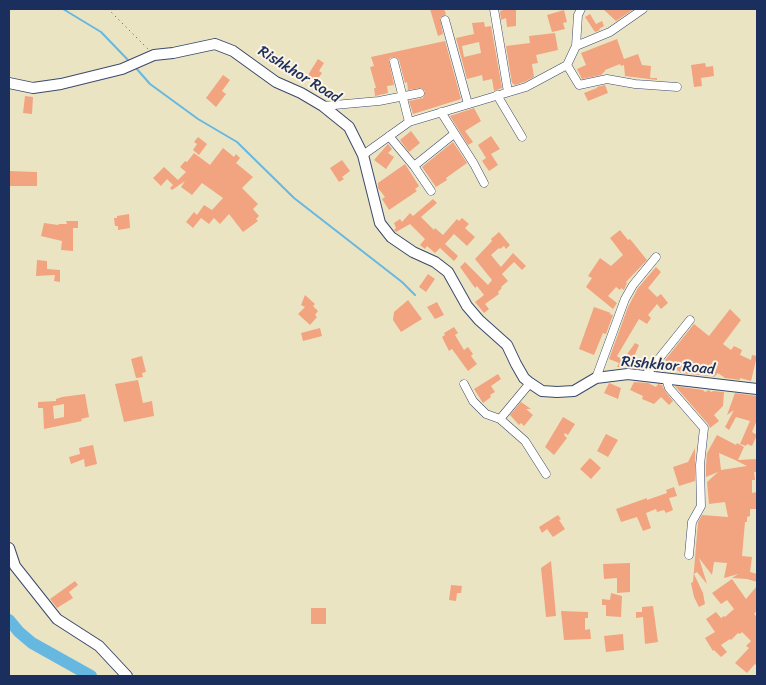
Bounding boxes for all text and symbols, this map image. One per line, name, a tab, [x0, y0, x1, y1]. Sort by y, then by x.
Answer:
street label: Rishkhor Road	[255, 43, 343, 107]
street label: Rishkhor Road	[621, 353, 715, 379]

